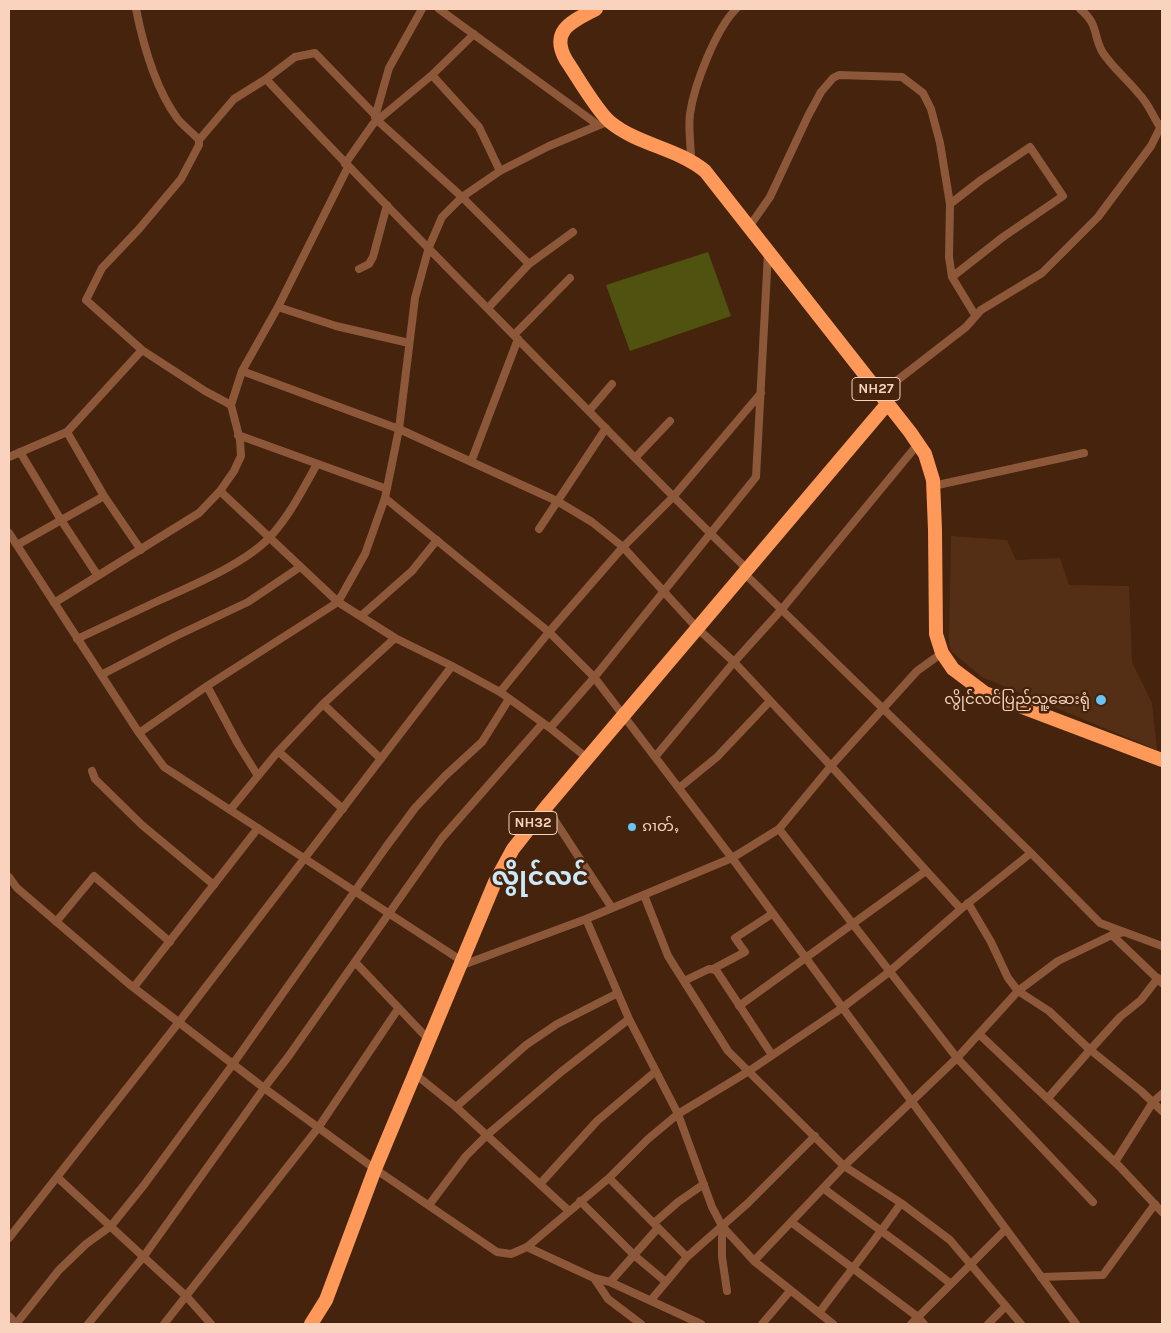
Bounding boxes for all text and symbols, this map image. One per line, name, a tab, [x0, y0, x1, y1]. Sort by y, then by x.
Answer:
road number: NH27	[852, 378, 900, 400]
place label: လွိုင်လင်ပြည်သူ့ဆေးရုံ	[944, 691, 1090, 709]
marker: လွိုင်လင်ပြည်သူ့ဆေးရုံ	[1094, 693, 1108, 707]
road number: NH32	[509, 811, 557, 834]
place label: ၵၢတ်ႇ	[642, 818, 679, 836]
marker: ၵၢတ်ႇ	[626, 821, 638, 833]
district label: လွိုင်လင်	[491, 863, 589, 893]

